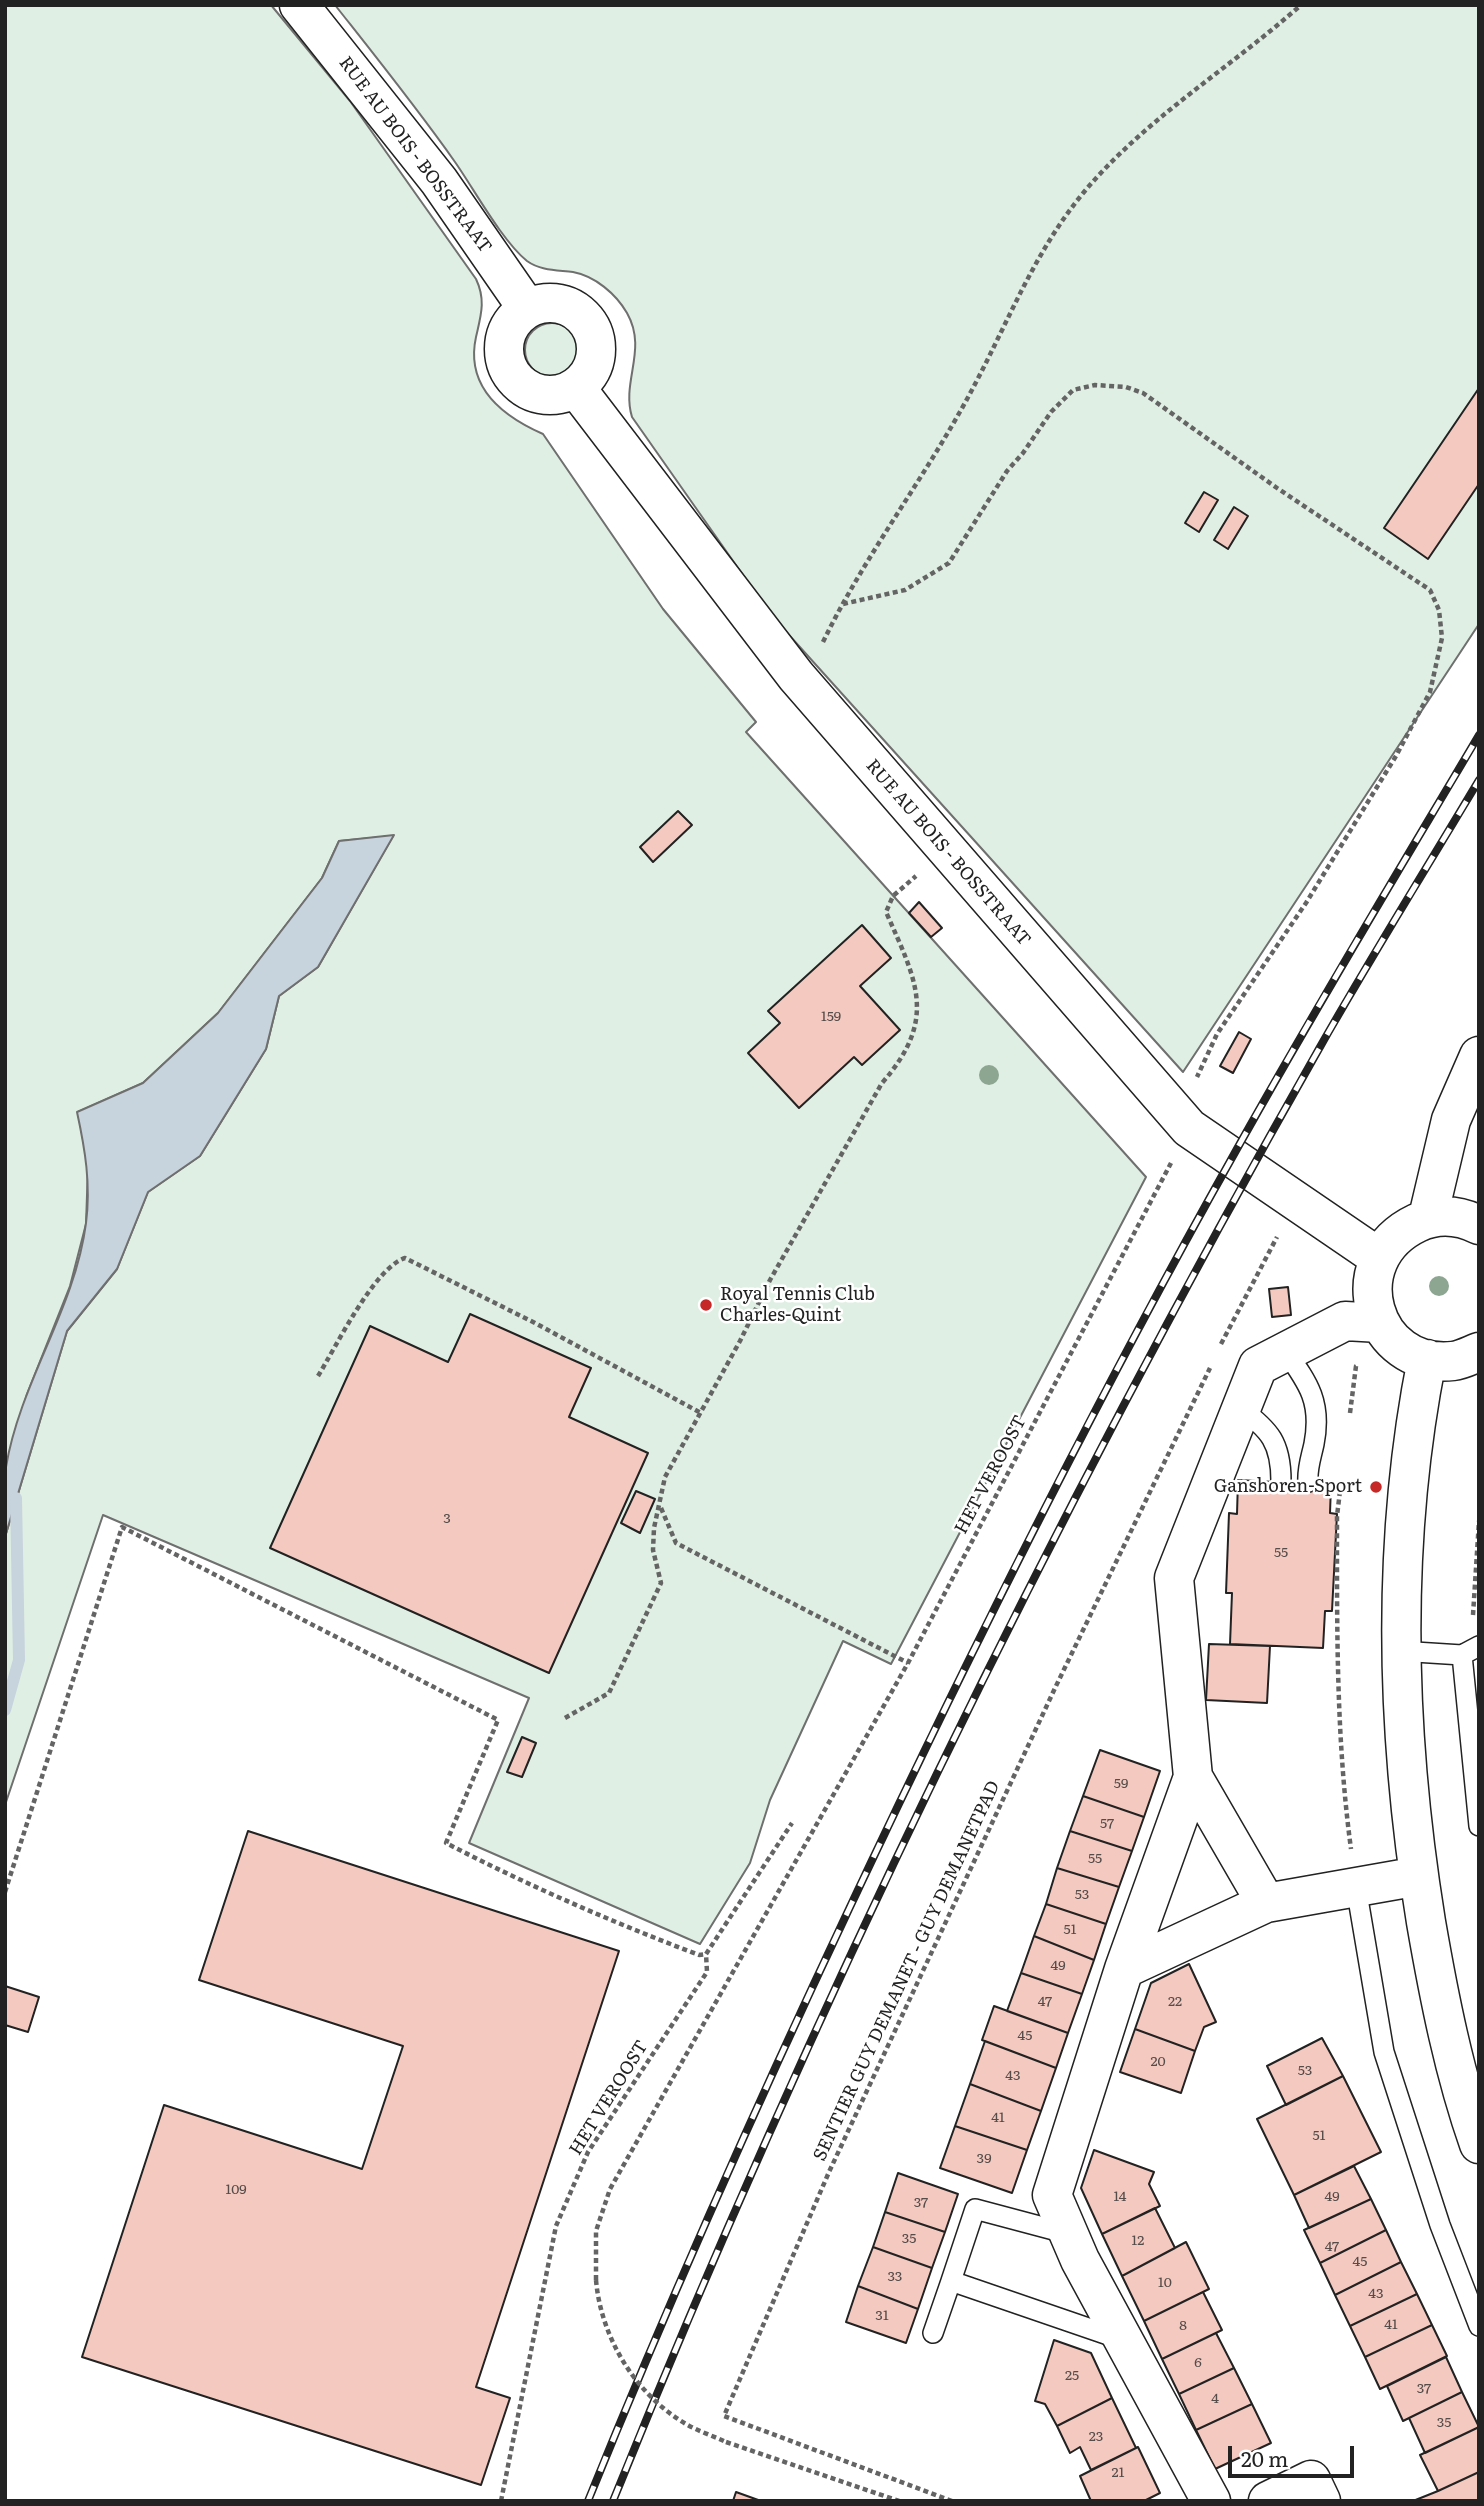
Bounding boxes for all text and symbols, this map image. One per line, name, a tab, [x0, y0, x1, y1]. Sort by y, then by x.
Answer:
street label: RUE AU BOIS - BOSSTRAAT	[334, 53, 496, 257]
street label: RUE AU BOIS - BOSSTRAAT	[861, 755, 1035, 951]
house number: 159	[821, 1009, 841, 1025]
place label: Royal Tennis Club Charles-Quint	[720, 1284, 875, 1326]
marker: Royal Tennis Club Charles-Quint	[698, 1297, 714, 1313]
street label: HET VEROOST	[951, 1412, 1031, 1538]
place label: Ganshoren-Sport	[1214, 1476, 1362, 1498]
marker: Ganshoren-Sport	[1368, 1479, 1384, 1495]
house number: 3	[443, 1511, 451, 1527]
house number: 55	[1274, 1545, 1288, 1561]
house number: 59	[1114, 1776, 1128, 1792]
street label: SENTIER GUY DEMANET - GUY DEMANETPAD	[809, 1777, 1005, 2165]
house number: 57	[1100, 1816, 1114, 1832]
house number: 55	[1088, 1851, 1102, 1867]
house number: 53	[1075, 1887, 1089, 1903]
house number: 51	[1064, 1922, 1076, 1938]
house number: 49	[1050, 1958, 1066, 1974]
house number: 47	[1038, 1994, 1052, 2010]
house number: 22	[1168, 1994, 1182, 2010]
house number: 45	[1018, 2028, 1032, 2044]
street label: HET VEROOST	[565, 2037, 653, 2159]
house number: 20	[1150, 2054, 1166, 2070]
house number: 53	[1298, 2063, 1312, 2079]
house number: 43	[1005, 2068, 1021, 2084]
house number: 41	[991, 2110, 1005, 2126]
house number: 51	[1313, 2128, 1325, 2144]
house number: 39	[977, 2151, 991, 2167]
house number: 109	[225, 2182, 247, 2198]
house number: 14	[1114, 2189, 1126, 2205]
house number: 49	[1324, 2189, 1340, 2205]
house number: 37	[914, 2195, 928, 2211]
house number: 35	[902, 2231, 916, 2247]
house number: 12	[1132, 2233, 1144, 2249]
house number: 47	[1325, 2239, 1339, 2255]
house number: 45	[1353, 2254, 1367, 2270]
house number: 33	[888, 2269, 902, 2285]
house number: 10	[1158, 2275, 1172, 2291]
house number: 43	[1368, 2286, 1384, 2302]
house number: 31	[875, 2308, 889, 2324]
house number: 41	[1384, 2317, 1398, 2333]
house number: 8	[1179, 2318, 1187, 2334]
house number: 6	[1194, 2355, 1202, 2371]
house number: 25	[1065, 2368, 1079, 2384]
house number: 37	[1417, 2381, 1431, 2397]
house number: 4	[1211, 2391, 1219, 2407]
house number: 35	[1437, 2415, 1451, 2431]
house number: 23	[1089, 2429, 1103, 2445]
scale bar	[1232, 2432, 1358, 2476]
text: 20 m	[1241, 2442, 1288, 2473]
house number: 21	[1112, 2465, 1124, 2481]

